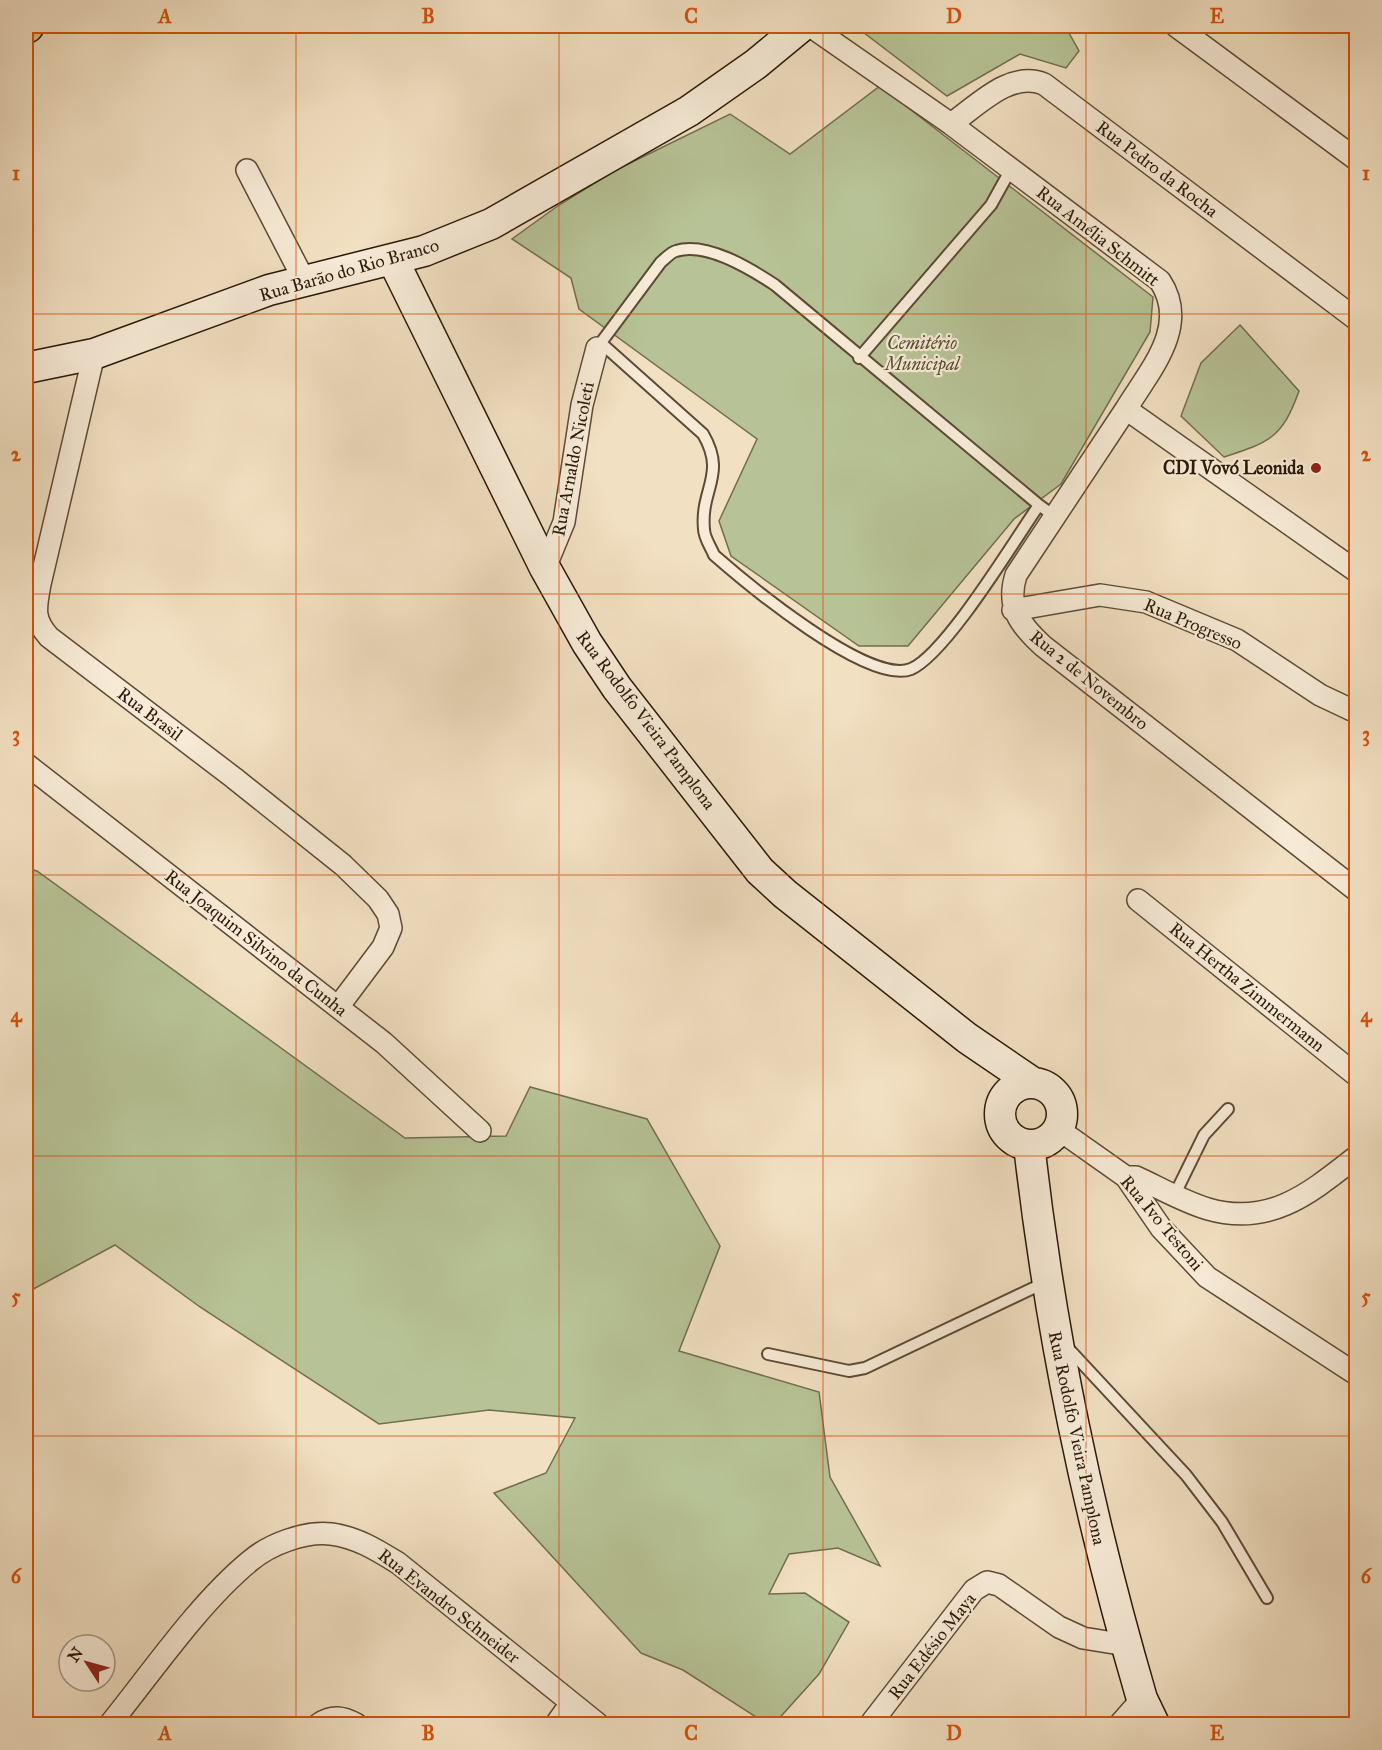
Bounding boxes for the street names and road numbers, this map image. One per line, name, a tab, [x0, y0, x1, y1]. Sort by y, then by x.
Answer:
street label: Rua Pedro da Rocha	[1092, 116, 1223, 222]
street label: Rua Amélia Schmitt	[1032, 181, 1164, 291]
street label: Rua Barão do Rio Branco	[257, 234, 441, 306]
street label: Rua Arnaldo Nicoleti	[547, 380, 599, 538]
street label: Rua Progresso	[1140, 593, 1245, 655]
street label: Rua 2 de Novembro	[1025, 625, 1153, 735]
street label: Rua Rodolfo Vieira Pamplona	[572, 626, 721, 814]
street label: Rua Brasil	[113, 682, 187, 746]
street label: Rua Joaquim Silvino da Cunha	[160, 865, 352, 1022]
street label: Rua Hertha Zimmermann	[1165, 917, 1329, 1057]
street label: Rua Ivo Testoni	[1116, 1171, 1208, 1275]
street label: Rua Rodolfo Vieira Pamplona	[1044, 1329, 1111, 1547]
street label: Rua Evandro Schneider	[374, 1544, 525, 1668]
street label: Rua Edésio Maya	[883, 1588, 981, 1704]

